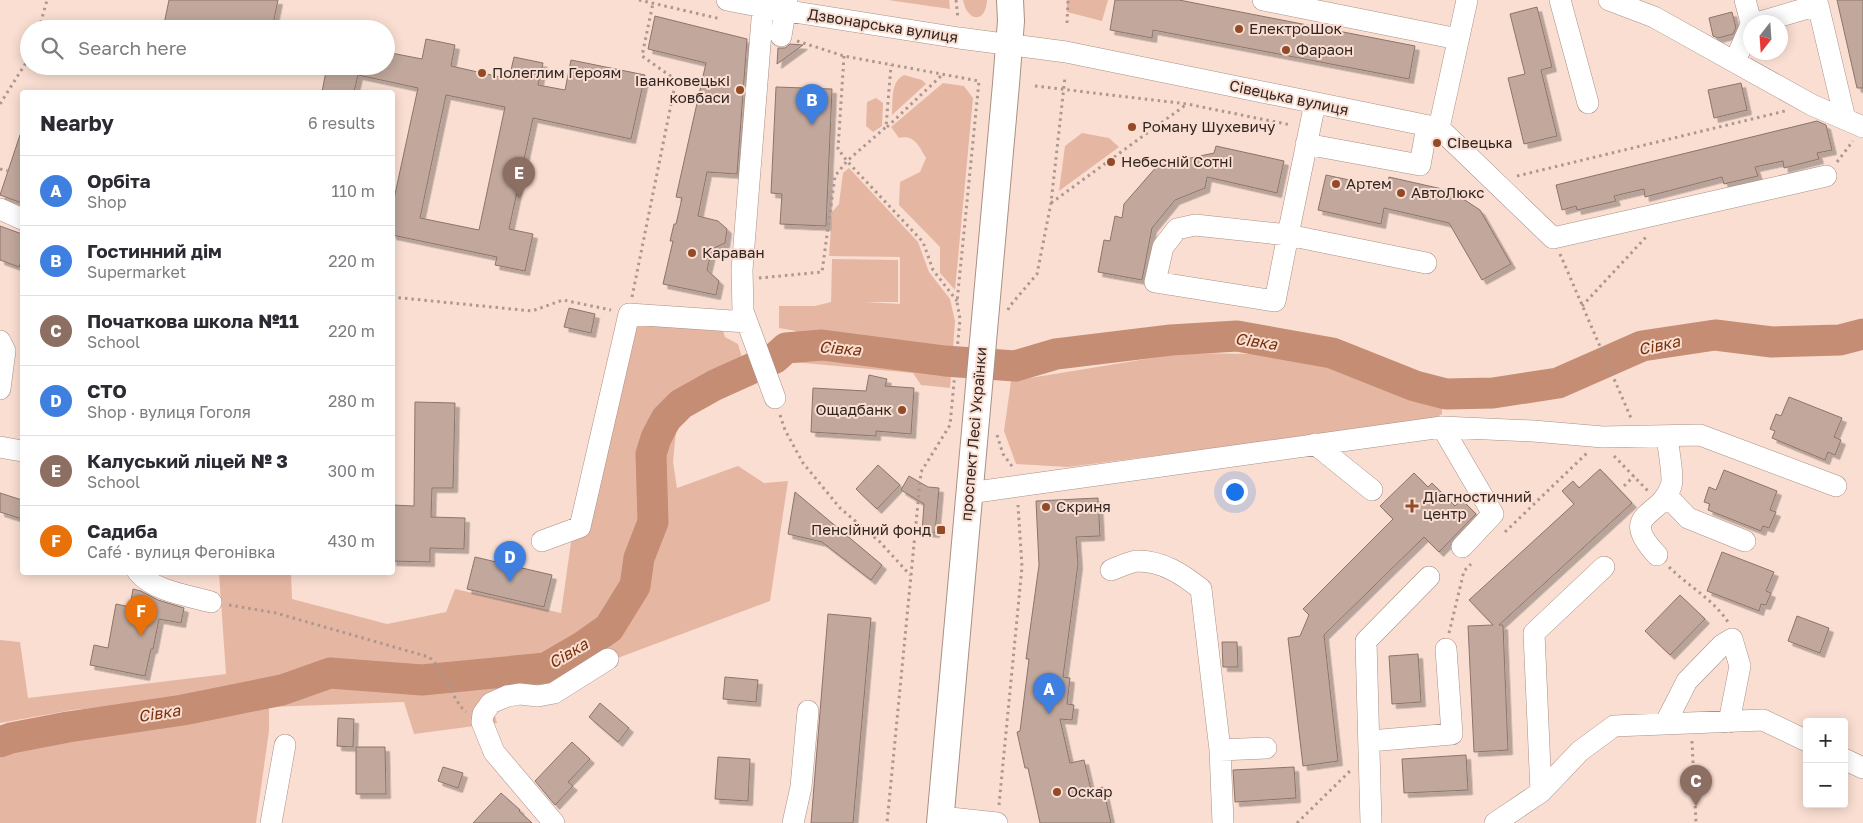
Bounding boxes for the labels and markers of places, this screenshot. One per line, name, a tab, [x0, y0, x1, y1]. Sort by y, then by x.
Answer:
place label: ЕлектроШок	[1249, 19, 1343, 37]
marker: ЕлектроШок	[1233, 23, 1245, 35]
place label: Фараон	[1296, 40, 1353, 58]
marker: Фараон	[1280, 44, 1292, 56]
place label: Полеглим Героям	[492, 63, 621, 81]
marker: Полеглим Героям	[476, 67, 488, 79]
place label: Іванковецькі ковбаси	[635, 71, 730, 106]
marker: Іванковецькі ковбаси	[734, 84, 746, 96]
pin: B	[796, 84, 828, 125]
place label: Роману Шухевичу	[1142, 117, 1276, 135]
marker: Роману Шухевичу	[1126, 121, 1138, 133]
place label: Сівецька	[1447, 133, 1513, 151]
marker: Сівецька	[1431, 137, 1443, 149]
place label: Небесній Сотні	[1121, 152, 1233, 170]
marker: Небесній Сотні	[1105, 156, 1117, 168]
pin: E	[503, 157, 535, 198]
place label: Артем	[1346, 174, 1392, 192]
marker: Артем	[1330, 178, 1342, 190]
place label: АвтоЛюкс	[1411, 183, 1484, 201]
marker: АвтоЛюкс	[1395, 187, 1407, 199]
place label: Караван	[702, 243, 765, 261]
marker: Караван	[686, 247, 698, 259]
place label: Ощадбанк	[815, 400, 892, 418]
marker: Ощадбанк	[896, 404, 908, 416]
place label: Діагностичний центр	[1423, 487, 1532, 522]
place label: Скриня	[1056, 497, 1111, 515]
marker: Діагностичний центр	[1405, 499, 1419, 513]
marker: Скриня	[1040, 501, 1052, 513]
place label: Пенсійний фонд	[811, 520, 931, 538]
marker: Пенсійний фонд	[935, 524, 947, 536]
pin: D	[494, 541, 526, 582]
pin: F	[125, 595, 157, 636]
pin: A	[1033, 673, 1065, 714]
pin: C	[1680, 765, 1712, 806]
place label: Оскар	[1067, 782, 1112, 800]
marker: Оскар	[1051, 786, 1063, 798]

